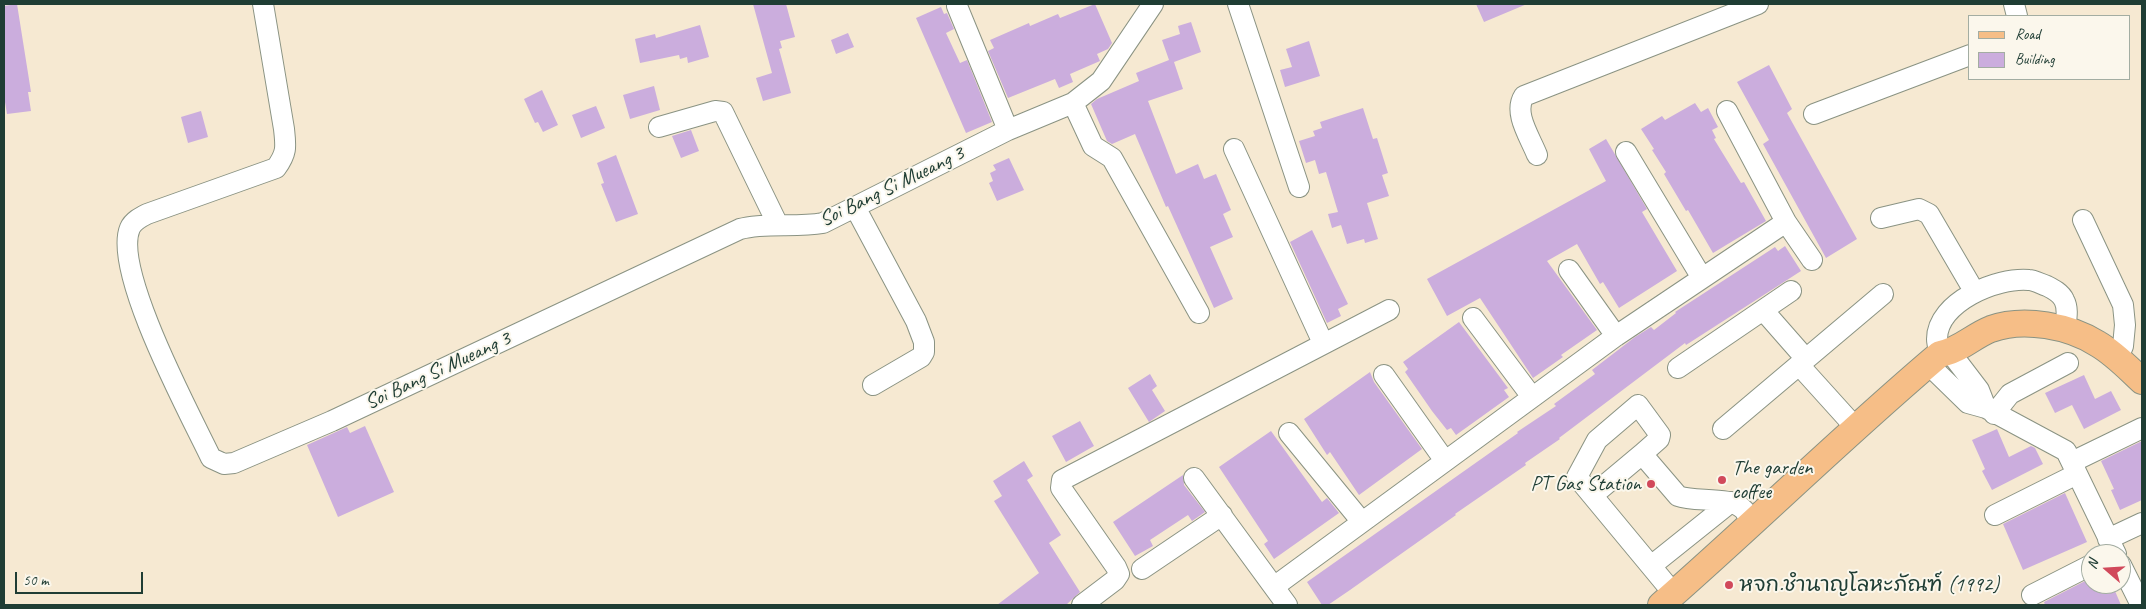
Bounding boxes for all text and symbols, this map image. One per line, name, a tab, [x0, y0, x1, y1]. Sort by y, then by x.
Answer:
legend	[1968, 15, 2131, 80]
text: Road	[2015, 25, 2040, 44]
text: Building	[2015, 50, 2054, 69]
street label: Soi Bang Si Mueang 3	[816, 141, 968, 233]
street label: Soi Bang Si Mueang 3	[361, 326, 515, 416]
place label: The garden coffee	[1732, 455, 1812, 505]
place label: PT Gas Station	[1530, 471, 1641, 497]
marker: The garden coffee	[1716, 474, 1728, 486]
marker: PT Gas Station	[1645, 478, 1657, 490]
north arrow	[2081, 544, 2131, 594]
text: N	[2083, 557, 2102, 571]
scale bar	[18, 562, 145, 594]
text: 50 m	[23, 571, 49, 590]
place label: หจก.ชำนาญโลหะภัณฑ์ (1992)	[1739, 572, 1999, 598]
marker: หจก.ชำนาญโลหะภัณฑ์ (1992)	[1723, 579, 1735, 591]

